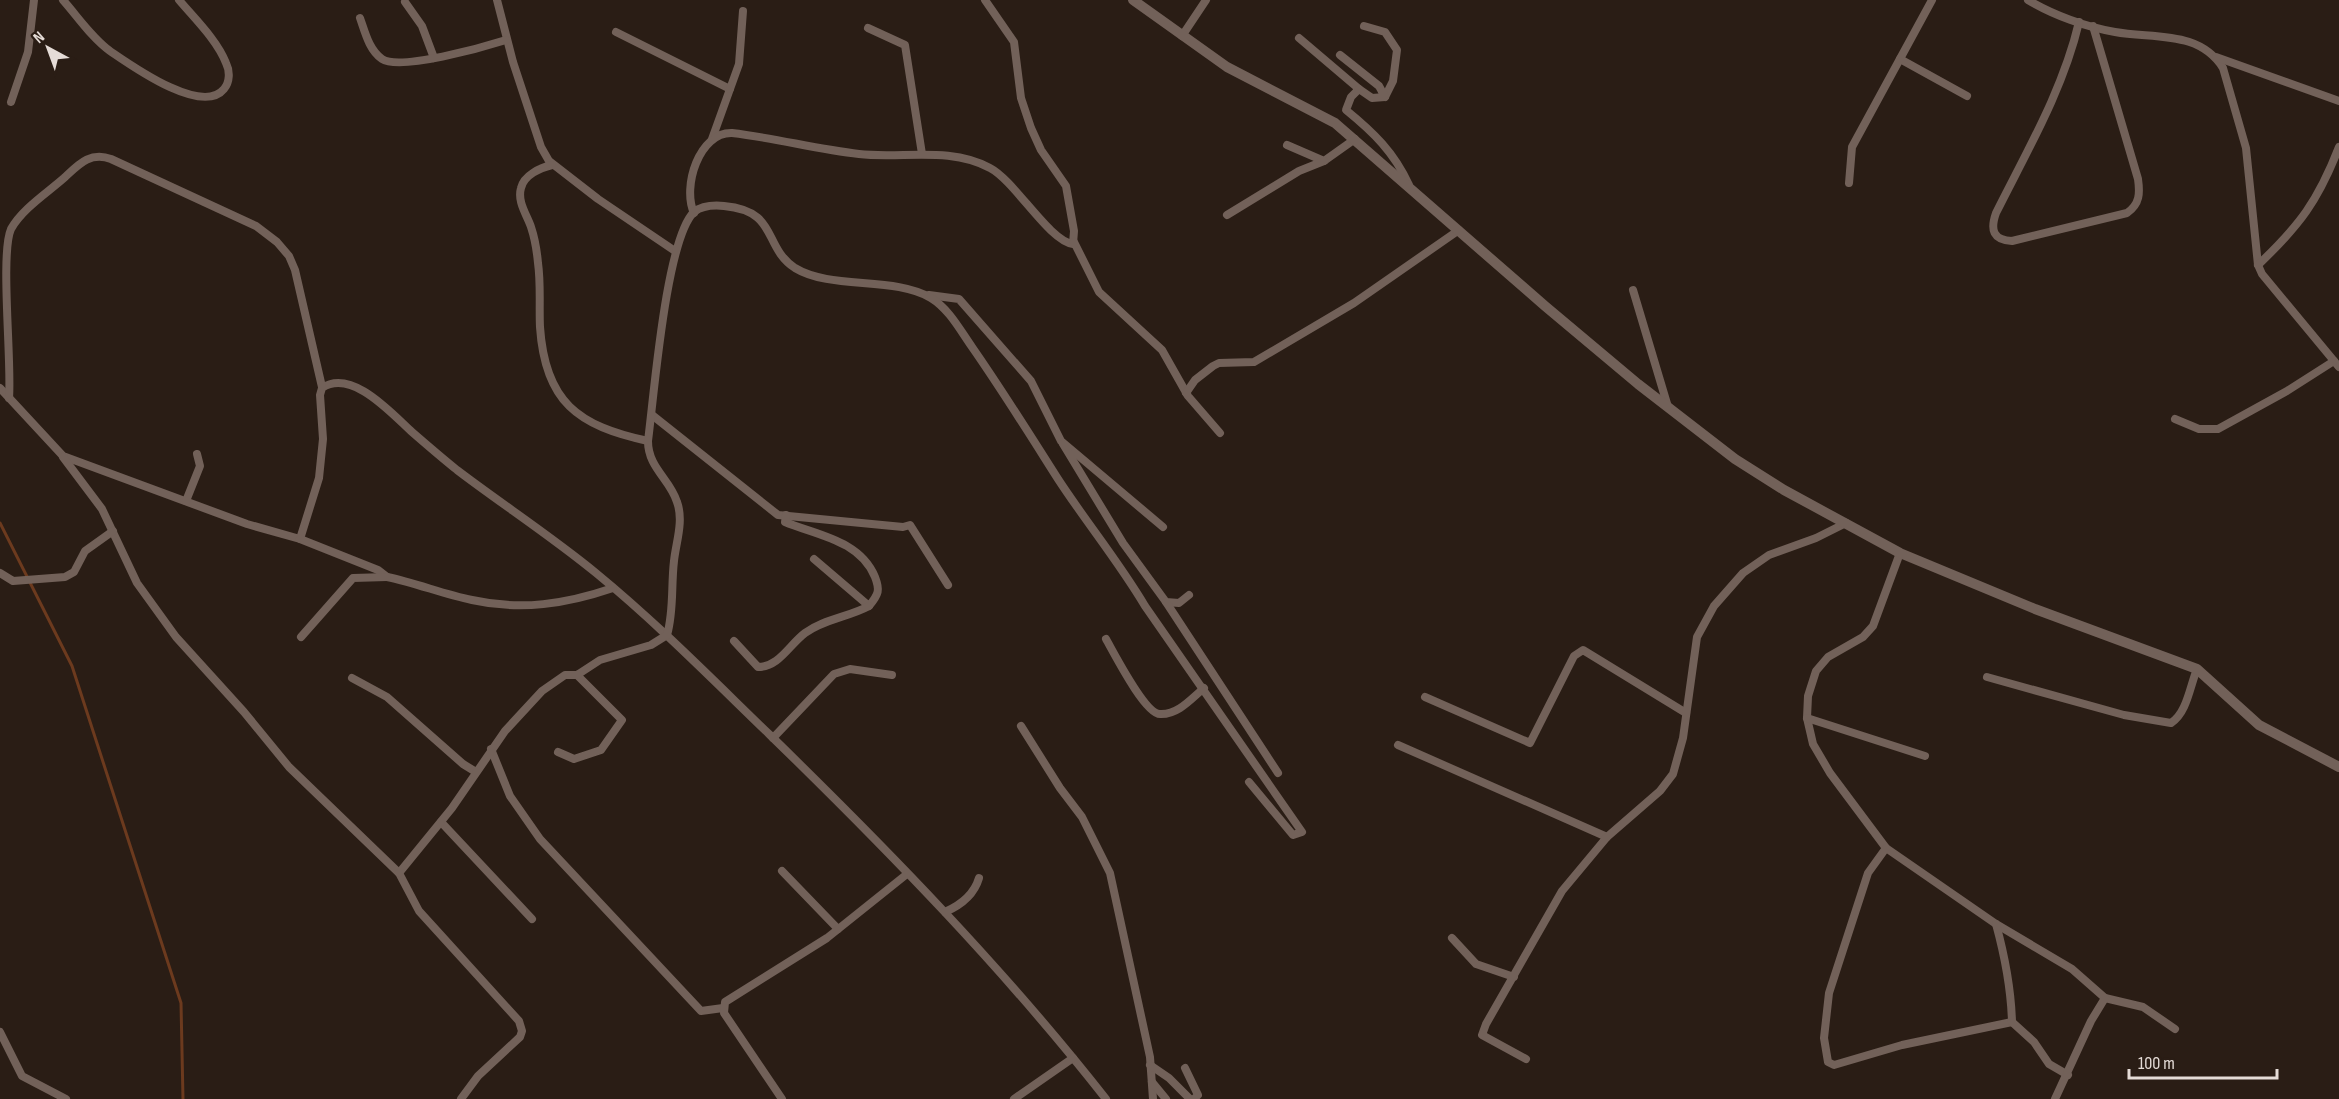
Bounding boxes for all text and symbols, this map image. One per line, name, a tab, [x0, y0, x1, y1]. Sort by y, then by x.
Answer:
north arrow	[18, 18, 78, 78]
text: N	[30, 28, 49, 48]
scale bar	[2129, 1042, 2278, 1080]
text: 100 m	[2138, 1053, 2175, 1074]

